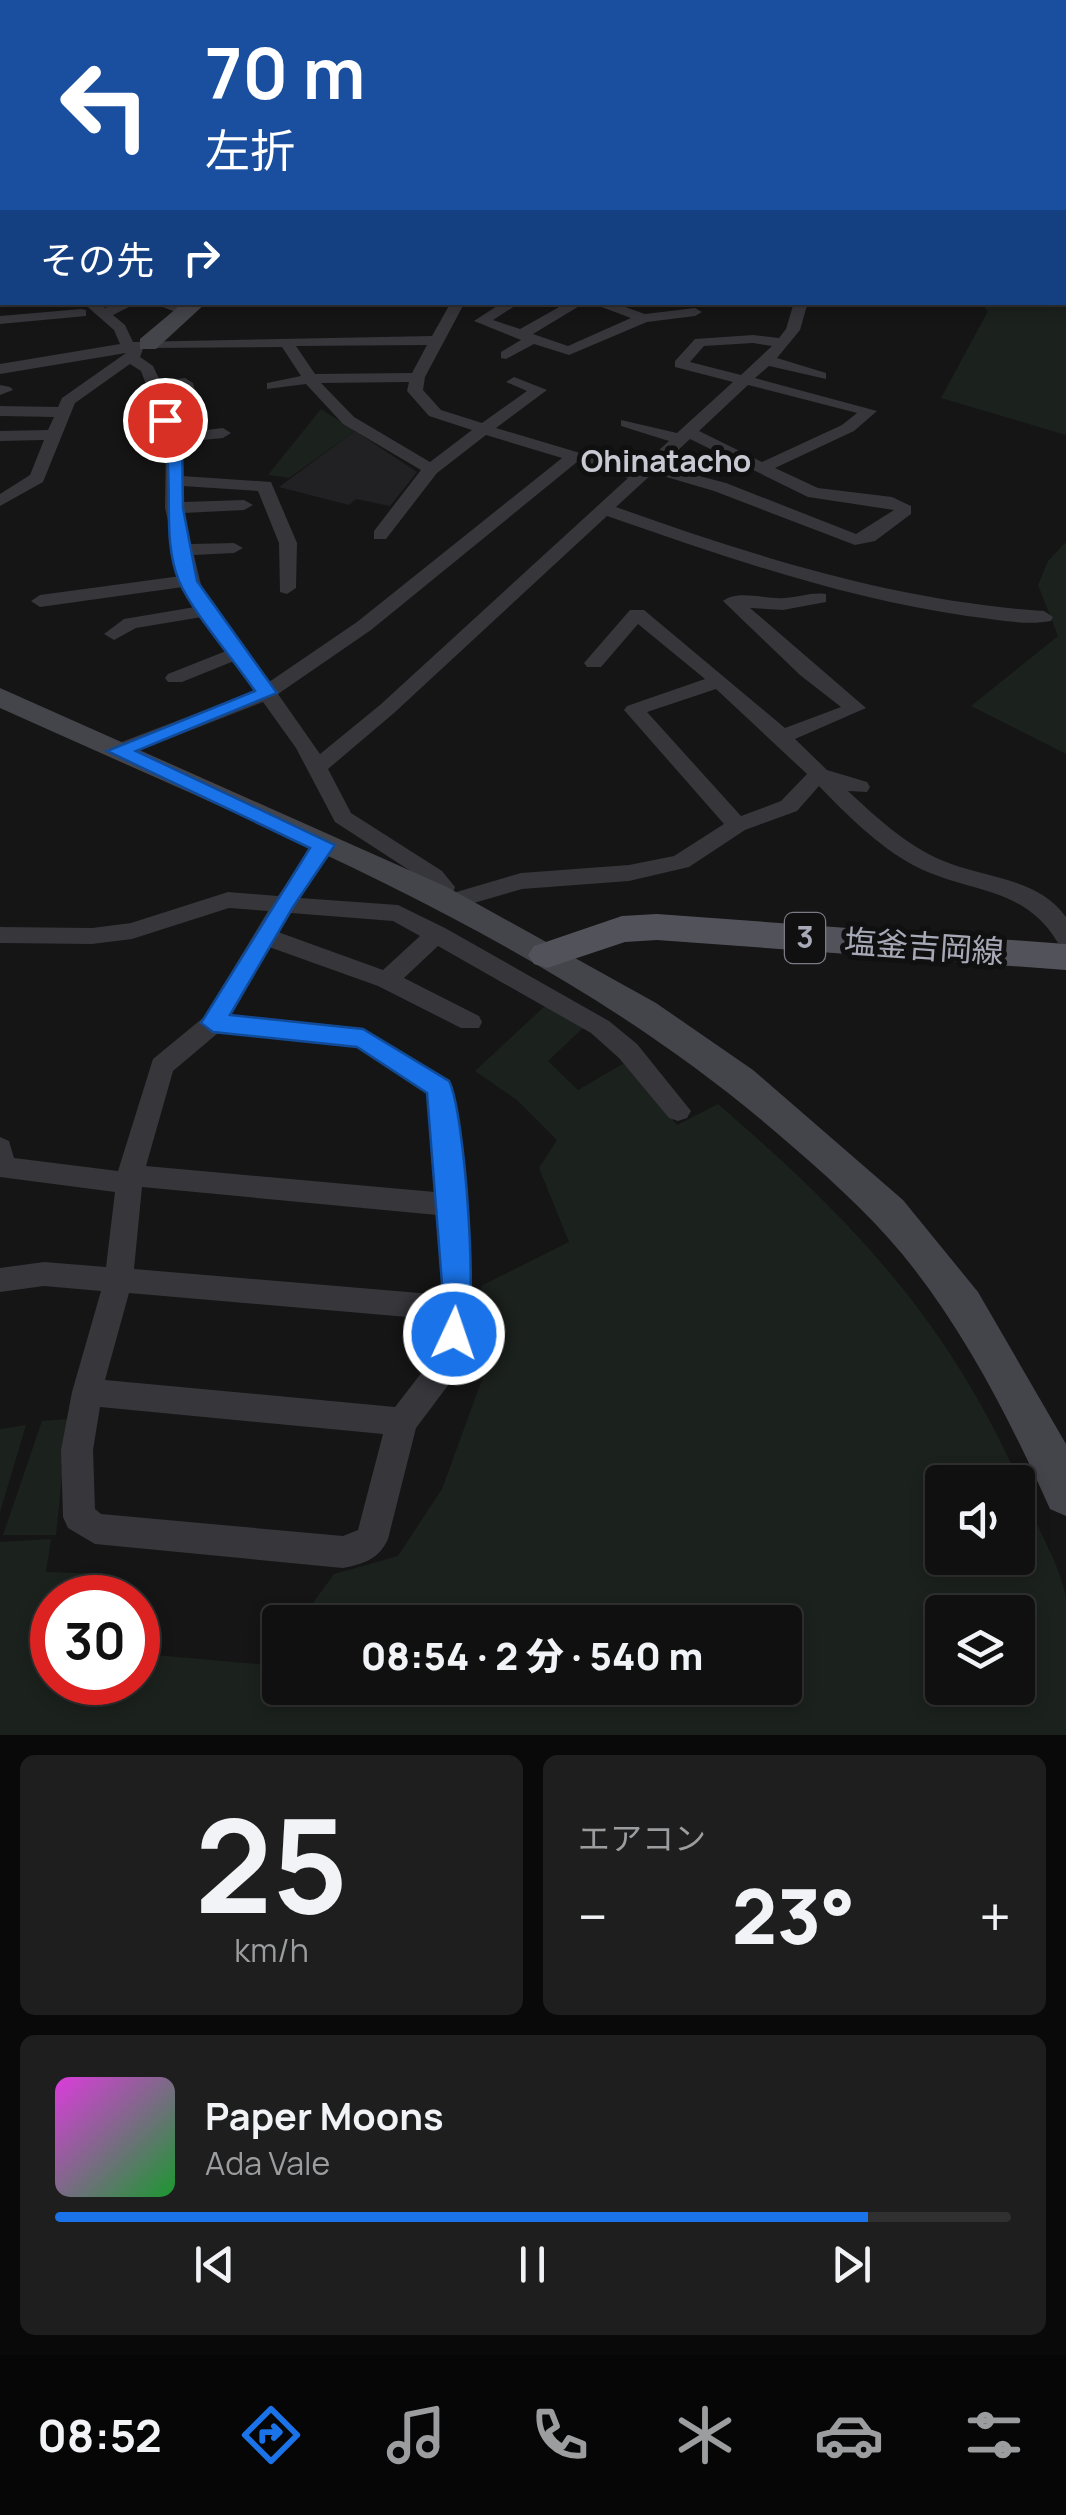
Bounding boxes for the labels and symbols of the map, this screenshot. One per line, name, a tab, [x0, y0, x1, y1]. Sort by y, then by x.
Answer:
pin	[123, 378, 208, 463]
district label: Ohinatacho	[581, 440, 751, 481]
road number: 3	[785, 913, 825, 963]
street label: 塩釜吉岡線	[843, 918, 1005, 974]
position arrow	[402, 1282, 506, 1386]
speed limit sign: 30	[30, 1575, 160, 1705]

